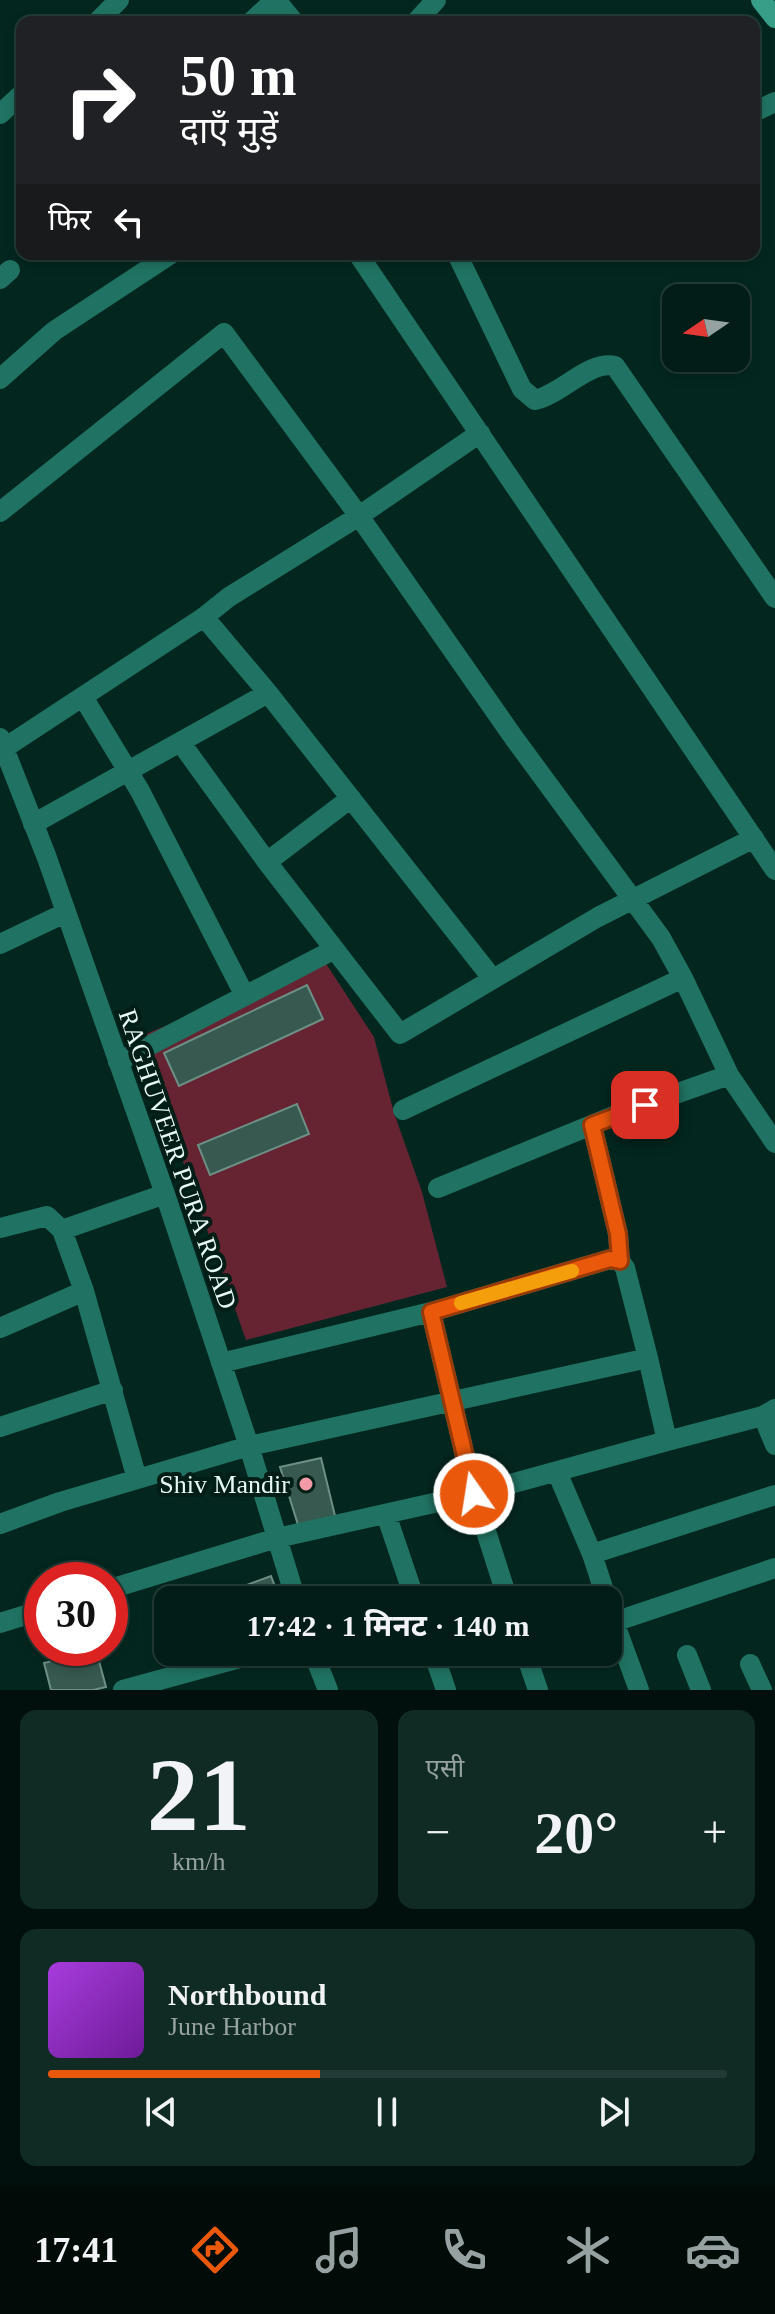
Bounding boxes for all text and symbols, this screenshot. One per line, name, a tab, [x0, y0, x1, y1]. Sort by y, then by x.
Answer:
text: 50 m	[180, 45, 297, 107]
icon: right	[48, 48, 152, 152]
text: दाएँ मुड़ें	[180, 111, 278, 151]
icon: left	[107, 200, 151, 244]
text: फिर	[48, 203, 91, 236]
north arrow	[662, 284, 750, 372]
map controls	[662, 284, 750, 372]
street label: RAGHUVEER PURA ROAD	[113, 1006, 243, 1313]
pin	[611, 1071, 679, 1139]
icon: arrive	[623, 1083, 667, 1127]
position arrow	[432, 1452, 516, 1536]
place label: Shiv Mandir	[159, 1470, 290, 1499]
marker: Shiv Mandir	[297, 1475, 315, 1493]
speed limit sign: 30	[24, 1562, 128, 1666]
text: 17:42 · 1 मिनट · 140 m	[247, 1609, 529, 1642]
text: 21	[147, 1737, 251, 1852]
text: एसी	[426, 1754, 464, 1783]
text: 20°	[534, 1800, 618, 1866]
text: −	[426, 1808, 450, 1857]
text: +	[702, 1808, 727, 1857]
text: km/h	[172, 1847, 225, 1876]
text: Northbound	[168, 1978, 326, 2011]
text: June Harbor	[168, 2012, 296, 2041]
icon: previous	[139, 2090, 183, 2134]
icon: pause	[365, 2090, 409, 2134]
icon: next	[592, 2090, 636, 2134]
icon: directions	[187, 2222, 243, 2278]
icon: music	[311, 2222, 367, 2278]
icon: phone	[436, 2222, 492, 2278]
icon: climate	[560, 2222, 616, 2278]
icon: car	[685, 2222, 741, 2278]
text: 17:41	[34, 2230, 118, 2270]

